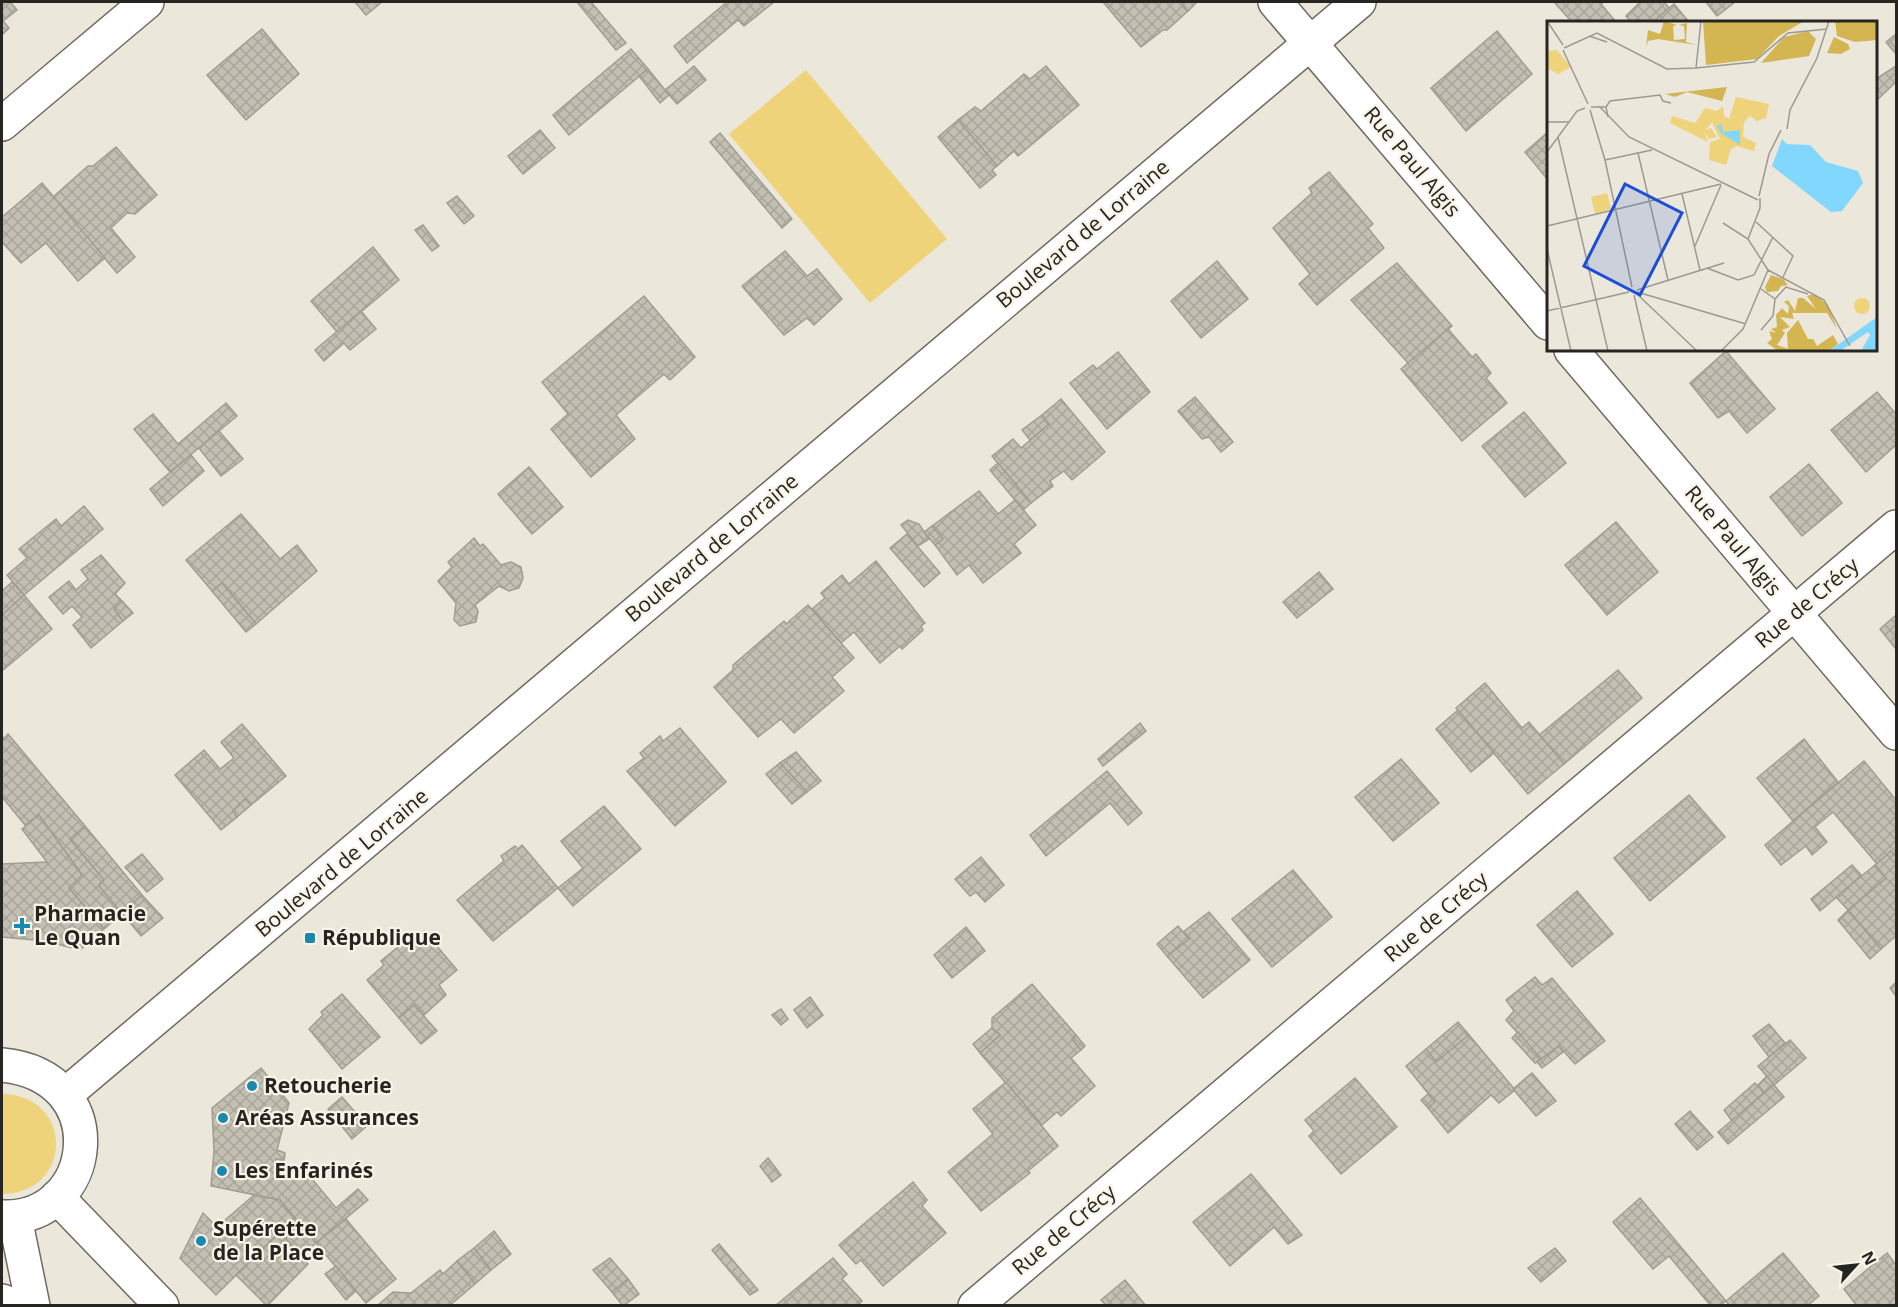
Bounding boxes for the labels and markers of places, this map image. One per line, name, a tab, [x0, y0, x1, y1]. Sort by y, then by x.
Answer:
place label: Pharmacie Le Quan	[34, 899, 146, 951]
marker: Pharmacie Le Quan	[15, 919, 29, 933]
place label: République	[322, 923, 441, 951]
marker: République	[303, 931, 317, 945]
place label: Retoucherie	[264, 1071, 392, 1099]
marker: Retoucherie	[245, 1079, 259, 1093]
place label: Aréas Assurances	[235, 1103, 419, 1131]
marker: Aréas Assurances	[216, 1111, 230, 1125]
place label: Les Enfarinés	[234, 1156, 373, 1184]
marker: Les Enfarinés	[215, 1164, 229, 1178]
place label: Supérette de la Place	[213, 1214, 324, 1266]
marker: Supérette de la Place	[194, 1234, 208, 1248]

